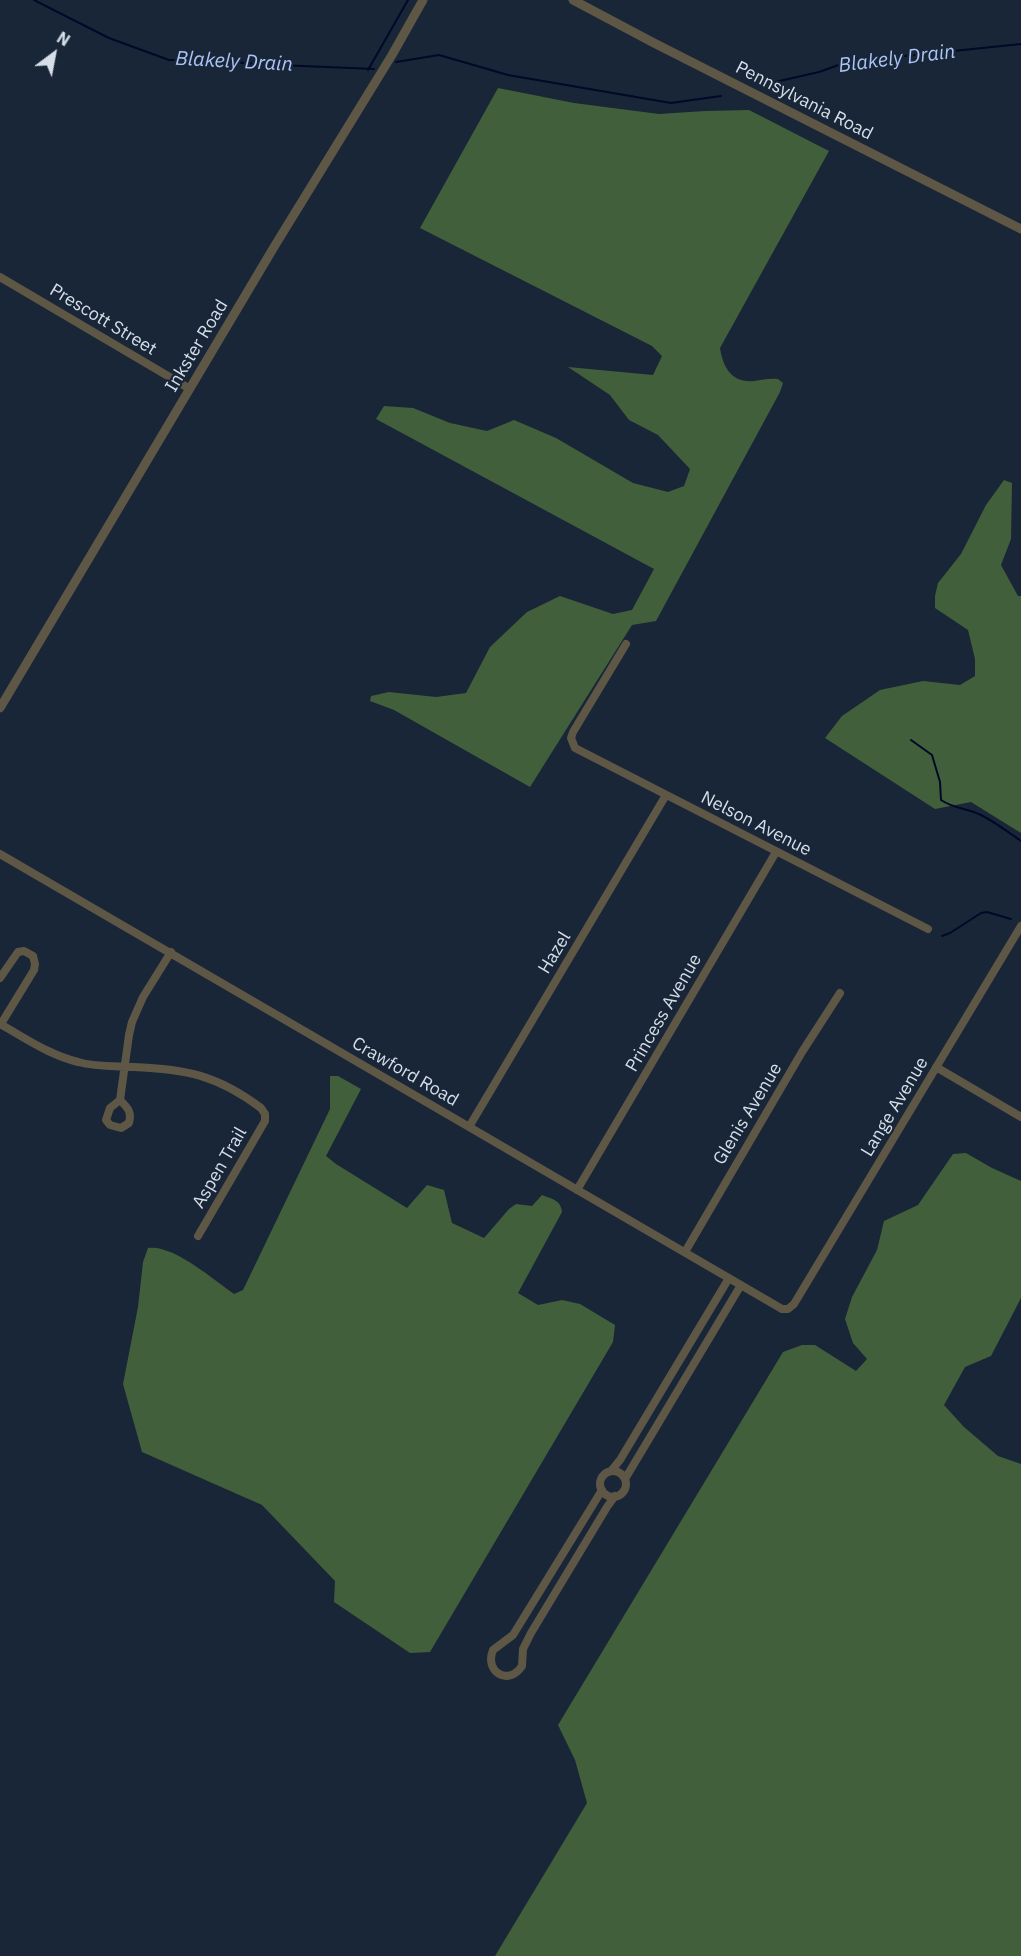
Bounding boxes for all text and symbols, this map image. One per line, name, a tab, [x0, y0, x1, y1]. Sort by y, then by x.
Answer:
north arrow	[24, 24, 84, 84]
text: N	[53, 27, 74, 50]
water label: Blakely Drain	[837, 40, 957, 78]
water label: Blakely Drain	[175, 47, 293, 77]
street label: Pennsylvania Road	[732, 57, 876, 145]
street label: Prescott Street	[46, 280, 160, 360]
street label: Inkster Road	[161, 296, 233, 396]
street label: Nelson Avenue	[697, 787, 815, 861]
street label: Hazel	[534, 928, 576, 978]
street label: Princess Avenue	[621, 950, 707, 1076]
street label: Crawford Road	[348, 1033, 462, 1111]
street label: Lange Avenue	[857, 1053, 933, 1161]
street label: Glenis Avenue	[709, 1059, 787, 1169]
street label: Aspen Trail	[188, 1124, 252, 1212]

